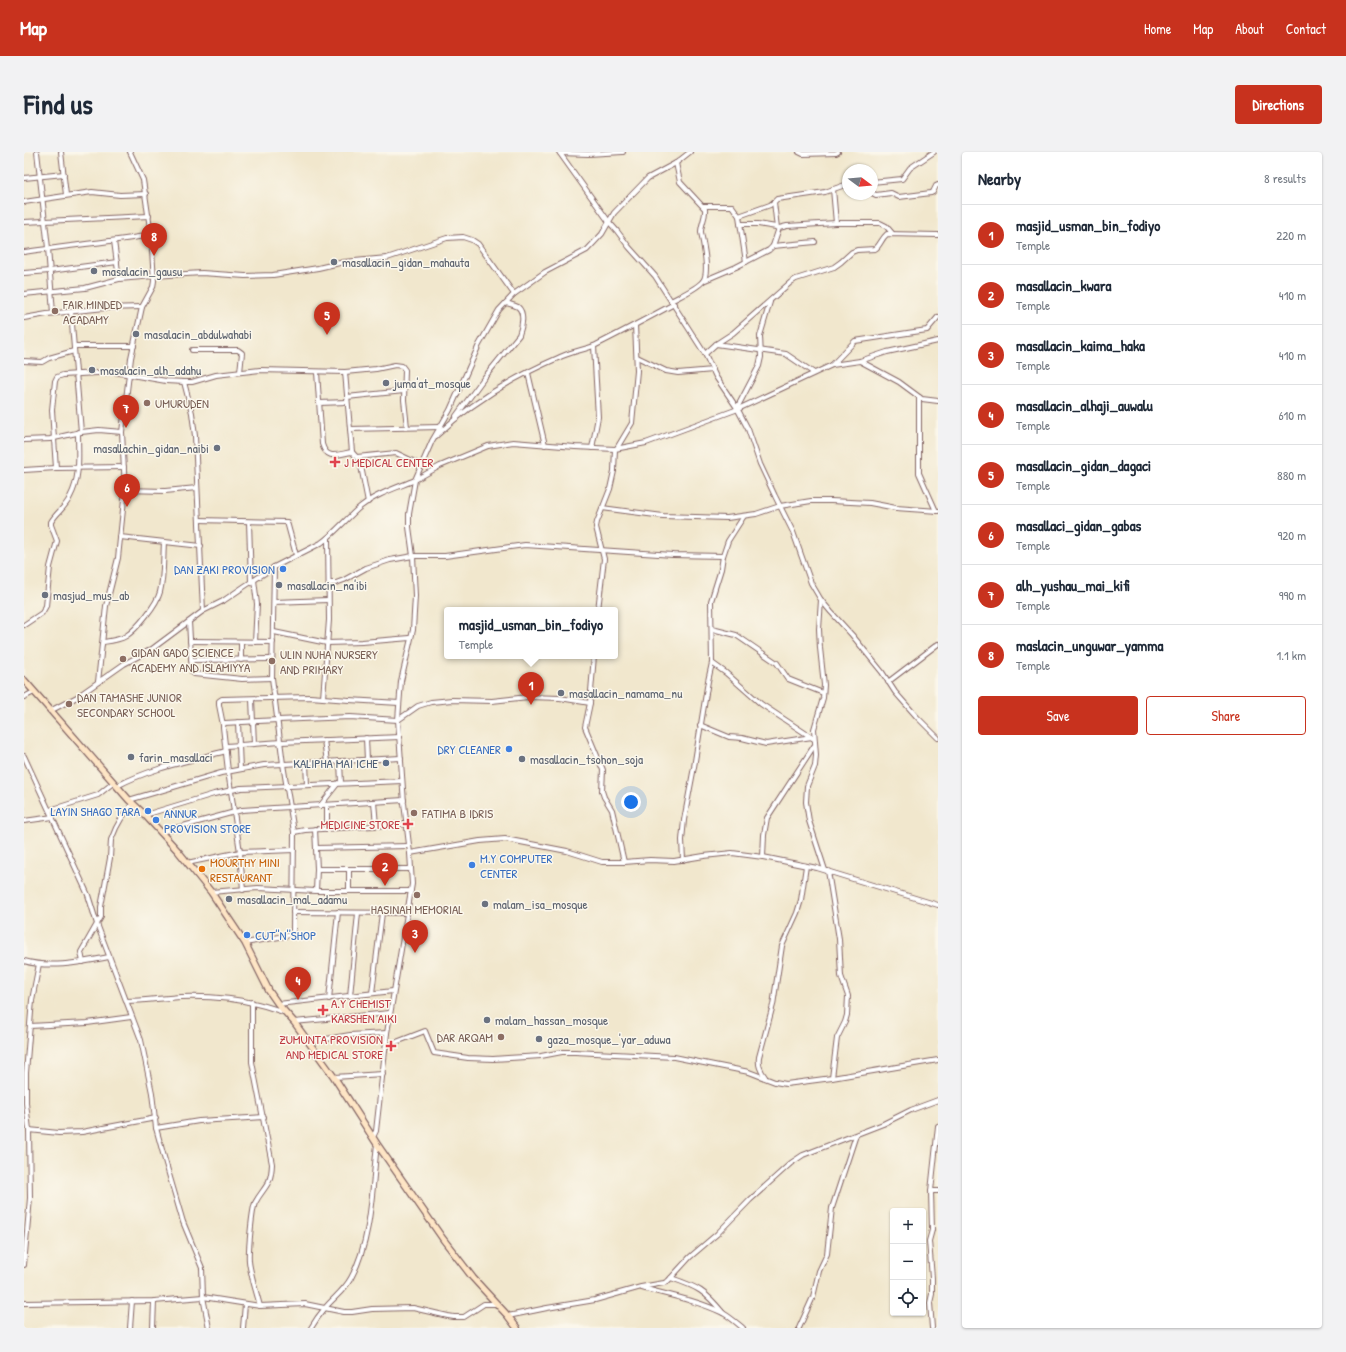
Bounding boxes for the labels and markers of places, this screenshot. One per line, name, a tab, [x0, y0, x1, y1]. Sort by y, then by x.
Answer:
pin: 8	[141, 223, 167, 256]
place label: masallacin_gidan_mahauta	[342, 253, 469, 271]
marker: masallacin_gidan_mahauta	[329, 257, 339, 267]
place label: masalacin_gausu	[102, 262, 182, 280]
marker: masalacin_gausu	[89, 266, 99, 276]
place label: FAIR MINDED ACADAMY	[62, 295, 123, 328]
pin: 5	[314, 302, 340, 335]
marker: FAIR MINDED ACADAMY	[50, 306, 60, 316]
place label: masalacin_abdulwahabi	[144, 325, 252, 343]
marker: masalacin_abdulwahabi	[131, 329, 141, 339]
place label: masalacin_alh_adahu	[100, 361, 201, 379]
marker: masalacin_alh_adahu	[87, 365, 97, 375]
place label: juma'at_mosque	[392, 374, 471, 392]
marker: juma'at_mosque	[381, 378, 391, 388]
place label: UMURUDEN	[155, 394, 209, 412]
pin: 7	[113, 395, 139, 428]
marker: UMURUDEN	[142, 398, 152, 408]
place label: masallachin_gidan_naibi	[93, 439, 209, 457]
marker: masallachin_gidan_naibi	[212, 443, 222, 453]
place label: J MEDICAL CENTER	[344, 453, 433, 471]
marker: J MEDICAL CENTER	[329, 456, 341, 468]
pin: 6	[114, 474, 140, 507]
place label: DAN ZAKI PROVISION	[174, 560, 275, 578]
marker: DAN ZAKI PROVISION	[278, 564, 288, 574]
place label: masallacin_na'ibi	[287, 576, 367, 594]
marker: masallacin_na'ibi	[274, 580, 284, 590]
place label: masjud_mus_ab	[53, 586, 130, 604]
marker: masjud_mus_ab	[40, 590, 50, 600]
place label: GIDAN GADO SCIENCE ACADEMY AND ISLAMIYYA	[131, 643, 251, 676]
place label: ULIN NUHA NURSERY AND PRIMARY	[280, 645, 378, 678]
marker: GIDAN GADO SCIENCE ACADEMY AND ISLAMIYYA	[118, 654, 128, 664]
marker: ULIN NUHA NURSERY AND PRIMARY	[267, 656, 277, 666]
pin: 1	[518, 672, 544, 705]
place label: masallacin_namama_nu	[569, 684, 682, 702]
place label: DAN TAMASHE JUNIOR SECONDARY SCHOOL	[77, 688, 182, 721]
marker: masallacin_namama_nu	[556, 688, 566, 698]
marker: DAN TAMASHE JUNIOR SECONDARY SCHOOL	[64, 699, 74, 709]
place label: DRY CLEANER	[438, 740, 501, 758]
marker: DRY CLEANER	[504, 744, 514, 754]
place label: farin_masallaci	[139, 748, 213, 766]
place label: masallacin_tsohon_soja	[530, 750, 643, 768]
marker: farin_masallaci	[126, 752, 136, 762]
place label: KALIPHA MAI ICHE	[293, 754, 378, 772]
marker: masallacin_tsohon_soja	[517, 754, 527, 764]
marker: KALIPHA MAI ICHE	[381, 758, 391, 768]
place label: LAYIN SHAGO TARA	[51, 802, 141, 820]
place label: ANNUR PROVISION STORE	[164, 804, 251, 837]
place label: FATIMA B IDRIS	[421, 804, 493, 822]
marker: LAYIN SHAGO TARA	[143, 806, 153, 816]
marker: FATIMA B IDRIS	[409, 808, 419, 818]
marker: ANNUR PROVISION STORE	[151, 815, 161, 825]
place label: MEDICINE STORE	[321, 815, 400, 833]
marker: MEDICINE STORE	[403, 819, 413, 829]
place label: M.Y COMPUTER CENTER	[480, 849, 553, 882]
place label: MOURTHY MINI RESTAURANT	[210, 853, 280, 886]
pin: 2	[372, 853, 398, 886]
marker: M.Y COMPUTER CENTER	[467, 860, 477, 870]
marker: MOURTHY MINI RESTAURANT	[197, 864, 207, 874]
place label: masallacin_mal_adamu	[237, 890, 347, 908]
marker: HASINAH MEMORIAL	[412, 890, 422, 900]
marker: masallacin_mal_adamu	[224, 894, 234, 904]
place label: malam_isa_mosque	[493, 895, 588, 913]
marker: malam_isa_mosque	[480, 899, 490, 909]
place label: HASINAH MEMORIAL	[371, 900, 463, 918]
pin: 3	[402, 920, 428, 953]
place label: CUT''N''SHOP	[255, 926, 316, 944]
marker: CUT''N''SHOP	[242, 930, 252, 940]
pin: 4	[285, 967, 311, 1000]
place label: A.Y CHEMIST KARSHEN AIKI	[331, 994, 397, 1027]
marker: A.Y CHEMIST KARSHEN AIKI	[318, 1005, 328, 1015]
place label: malam_hassan_mosque	[495, 1011, 608, 1029]
marker: malam_hassan_mosque	[482, 1015, 492, 1025]
place label: DAR ARQAM	[437, 1028, 493, 1046]
place label: ZUMUNTA PROVISION AND MEDICAL STORE	[279, 1030, 383, 1063]
place label: gaza_mosque_'yar_aduwa	[547, 1030, 671, 1048]
marker: DAR ARQAM	[496, 1032, 506, 1042]
marker: gaza_mosque_'yar_aduwa	[534, 1034, 544, 1044]
marker: ZUMUNTA PROVISION AND MEDICAL STORE	[386, 1041, 396, 1051]

